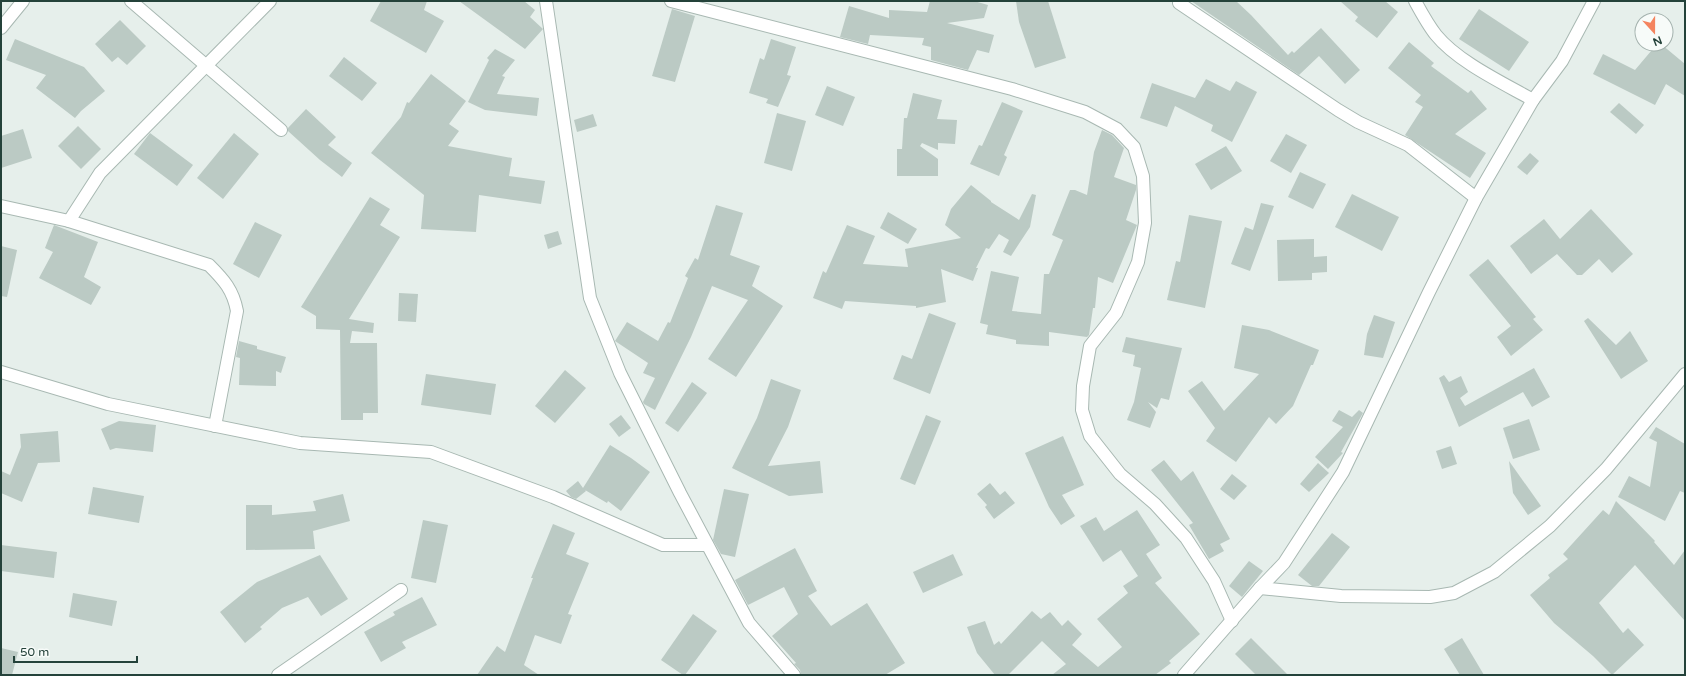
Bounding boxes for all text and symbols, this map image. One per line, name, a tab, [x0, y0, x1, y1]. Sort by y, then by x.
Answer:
north arrow	[1634, 12, 1674, 52]
text: N	[1651, 33, 1664, 49]
scale bar	[14, 638, 137, 664]
text: 50 m	[20, 645, 49, 659]

